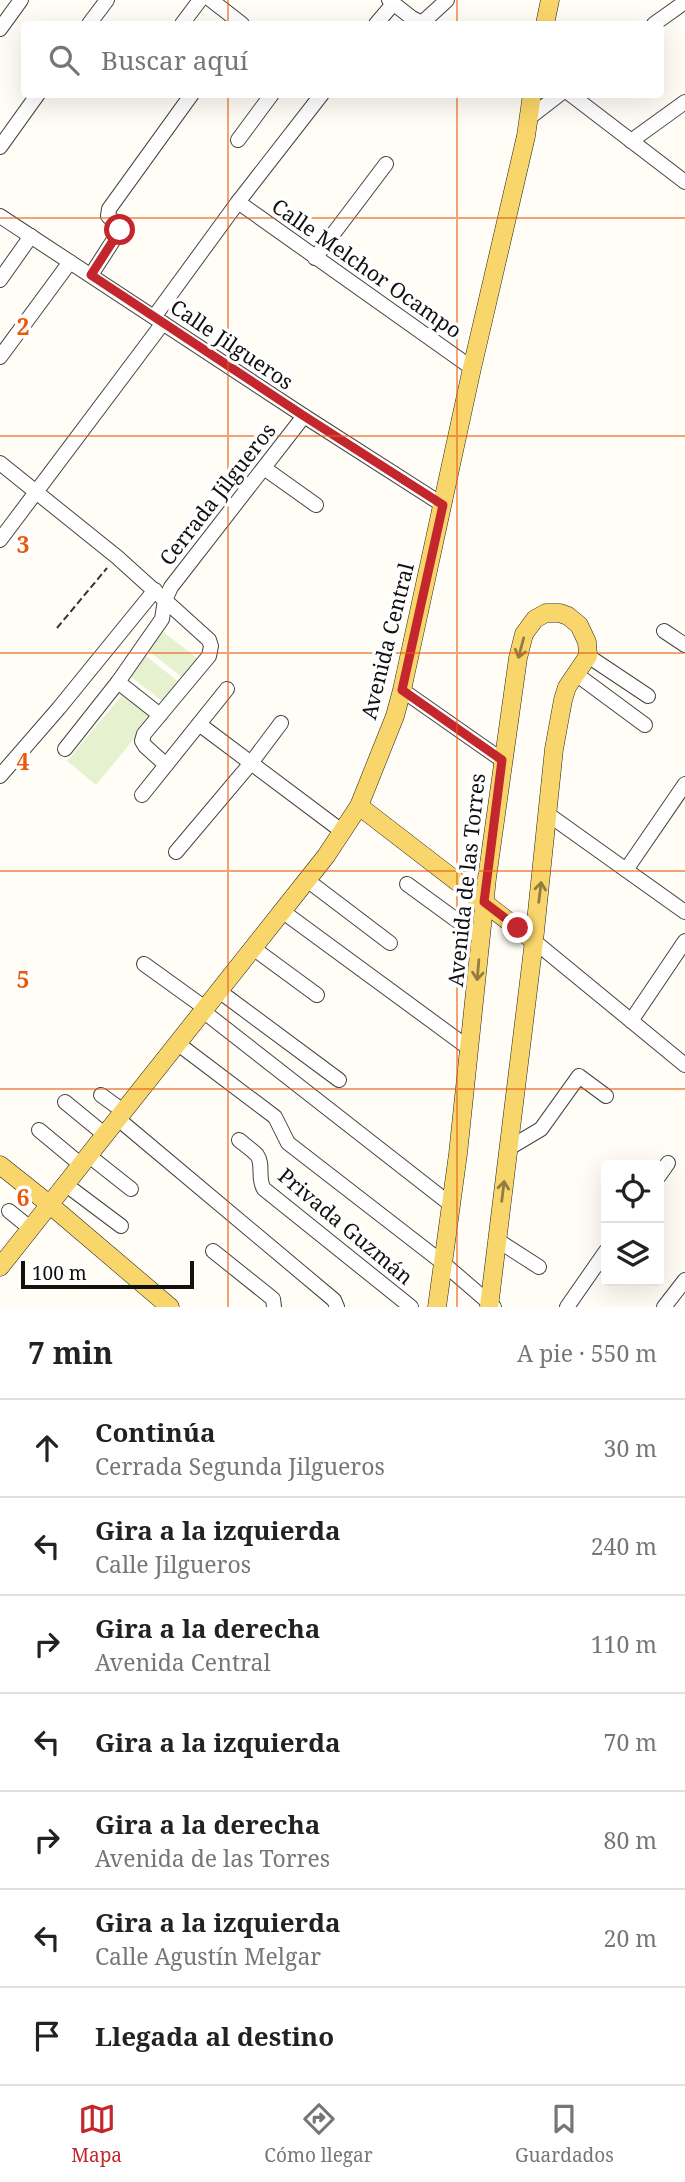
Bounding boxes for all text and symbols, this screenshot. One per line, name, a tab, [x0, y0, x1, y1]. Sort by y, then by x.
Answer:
search box	[21, 21, 664, 98]
icon: search	[45, 41, 83, 79]
text: Buscar aquí	[101, 42, 248, 78]
street label: Calle Melchor Ocampo	[267, 192, 467, 344]
route start	[104, 214, 135, 245]
street label: Calle Jilgueros	[165, 293, 299, 395]
text: 2	[17, 310, 30, 342]
street label: Cerrada Jilgueros	[153, 417, 281, 571]
text: 3	[17, 528, 30, 560]
street label: Avenida Central	[354, 559, 420, 722]
one-way arrow	[514, 636, 527, 659]
text: 4	[17, 745, 30, 777]
street label: Avenida de las Torres	[441, 772, 491, 988]
one-way arrow	[534, 881, 547, 904]
route end	[502, 912, 533, 943]
one-way arrow	[471, 958, 484, 981]
text: 5	[17, 963, 30, 995]
map controls	[601, 1160, 664, 1286]
button: locate	[601, 1160, 664, 1223]
street label: Privada Guzmán	[273, 1161, 419, 1291]
one-way arrow	[497, 1180, 510, 1202]
text: 6	[17, 1181, 30, 1213]
button: layers	[601, 1223, 664, 1286]
scale bar	[21, 1258, 194, 1290]
text: 100 m	[32, 1260, 87, 1286]
text: 7 min	[28, 1332, 113, 1373]
text: A pie · 550 m	[517, 1337, 657, 1369]
text: Continúa	[95, 1414, 216, 1450]
icon: ahead	[28, 1429, 66, 1467]
text: 30 m	[604, 1432, 657, 1464]
text: Cerrada Segunda Jilgueros	[95, 1450, 385, 1482]
text: Gira a la izquierda	[95, 1512, 341, 1548]
icon: left	[28, 1527, 66, 1565]
text: 240 m	[591, 1530, 657, 1562]
text: Calle Jilgueros	[95, 1548, 251, 1580]
text: Gira a la derecha	[95, 1610, 320, 1646]
icon: right	[28, 1625, 66, 1663]
text: 110 m	[591, 1628, 657, 1660]
text: Avenida Central	[95, 1646, 271, 1678]
icon: left	[28, 1723, 66, 1761]
text: Gira a la izquierda	[95, 1724, 341, 1760]
text: 70 m	[604, 1726, 657, 1758]
text: Gira a la derecha	[95, 1806, 320, 1842]
icon: right	[28, 1821, 66, 1859]
text: 80 m	[604, 1824, 657, 1856]
text: Avenida de las Torres	[95, 1842, 330, 1874]
text: Gira a la izquierda	[95, 1904, 341, 1940]
icon: left	[28, 1919, 66, 1957]
text: 20 m	[604, 1922, 657, 1954]
text: Calle Agustín Melgar	[95, 1940, 321, 1972]
icon: arrive	[28, 2017, 66, 2055]
text: Llegada al destino	[95, 2018, 334, 2054]
tab: Mapa	[71, 2100, 122, 2168]
tab: Cómo llegar	[264, 2100, 373, 2168]
tab: Guardados	[515, 2100, 614, 2168]

